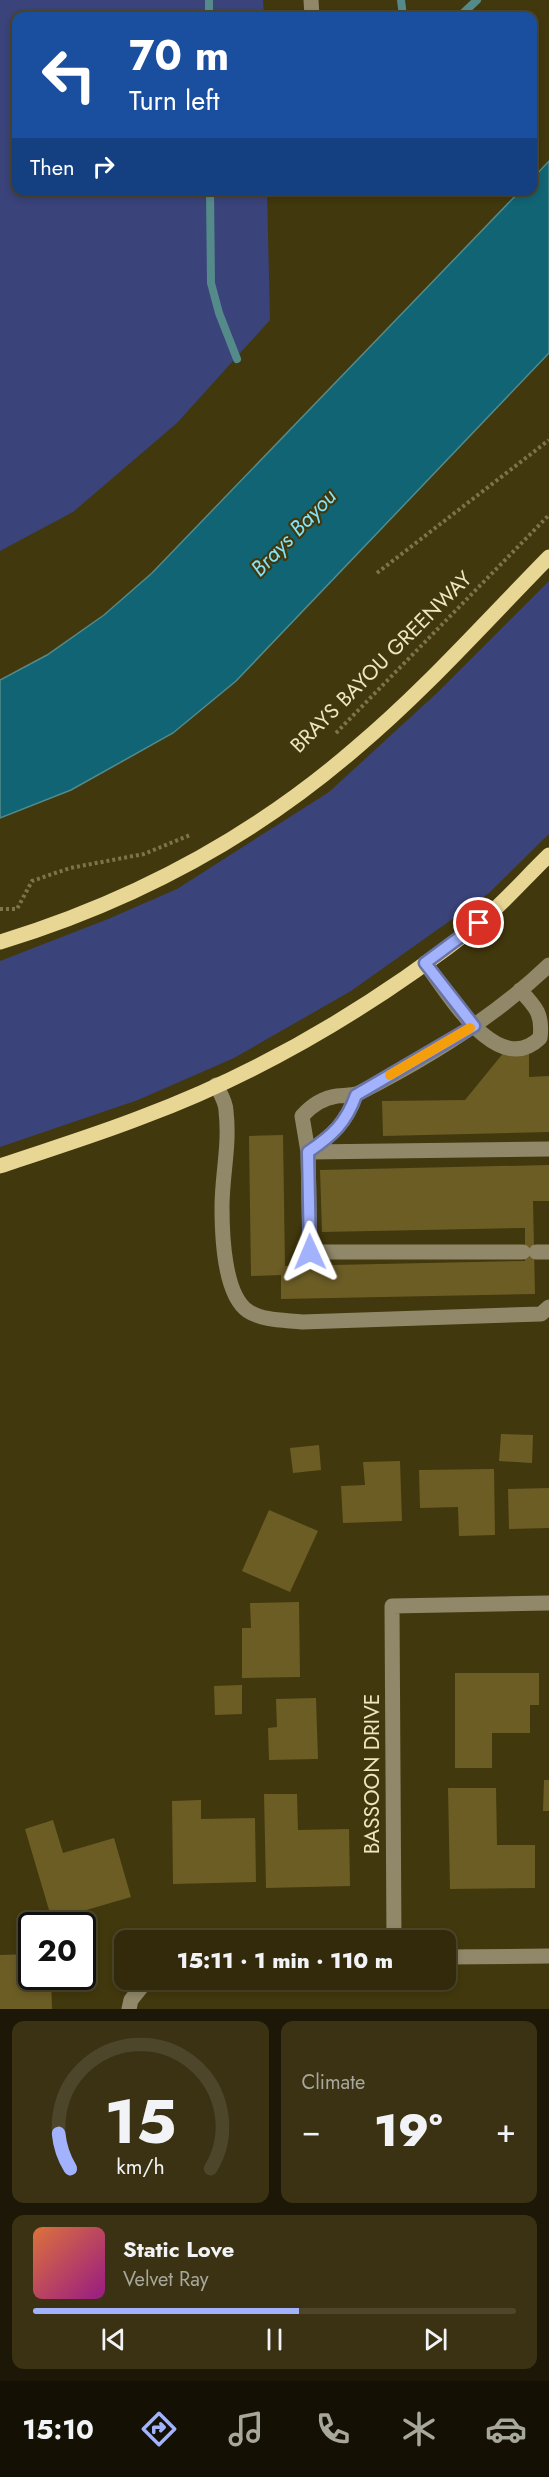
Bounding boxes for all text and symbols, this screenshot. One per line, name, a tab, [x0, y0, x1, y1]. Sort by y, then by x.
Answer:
text: 70 m	[129, 25, 229, 86]
icon: left	[30, 36, 108, 114]
text: Turn left	[129, 81, 219, 120]
icon: right	[87, 150, 120, 183]
text: Then	[30, 151, 75, 183]
water label: Brays Bayou	[243, 481, 343, 583]
street label: BRAYS BAYOU GREENWAY	[283, 564, 479, 760]
pin	[453, 897, 504, 948]
icon: arrive	[462, 906, 495, 939]
position arrow	[278, 1220, 342, 1284]
street label: BASSOON DRIVE	[357, 1694, 387, 1854]
speed limit sign: 20	[18, 1912, 96, 1990]
text: 15:11 · 1 min · 110 m	[177, 1944, 393, 1976]
text: Climate	[302, 2068, 365, 2097]
text: 15	[104, 2076, 176, 2166]
text: 19°	[374, 2098, 443, 2163]
text: −	[302, 2107, 321, 2154]
text: +	[496, 2107, 516, 2154]
text: km/h	[116, 2151, 164, 2182]
text: Static Love	[123, 2233, 234, 2265]
text: Velvet Ray	[123, 2265, 209, 2294]
icon: previous	[97, 2323, 130, 2356]
icon: pause	[258, 2323, 291, 2356]
icon: next	[419, 2323, 452, 2356]
icon: directions	[138, 2408, 180, 2450]
icon: music	[225, 2408, 267, 2450]
icon: phone	[312, 2408, 354, 2450]
icon: climate	[398, 2408, 440, 2450]
icon: car	[485, 2408, 527, 2450]
text: 15:10	[22, 2410, 94, 2449]

